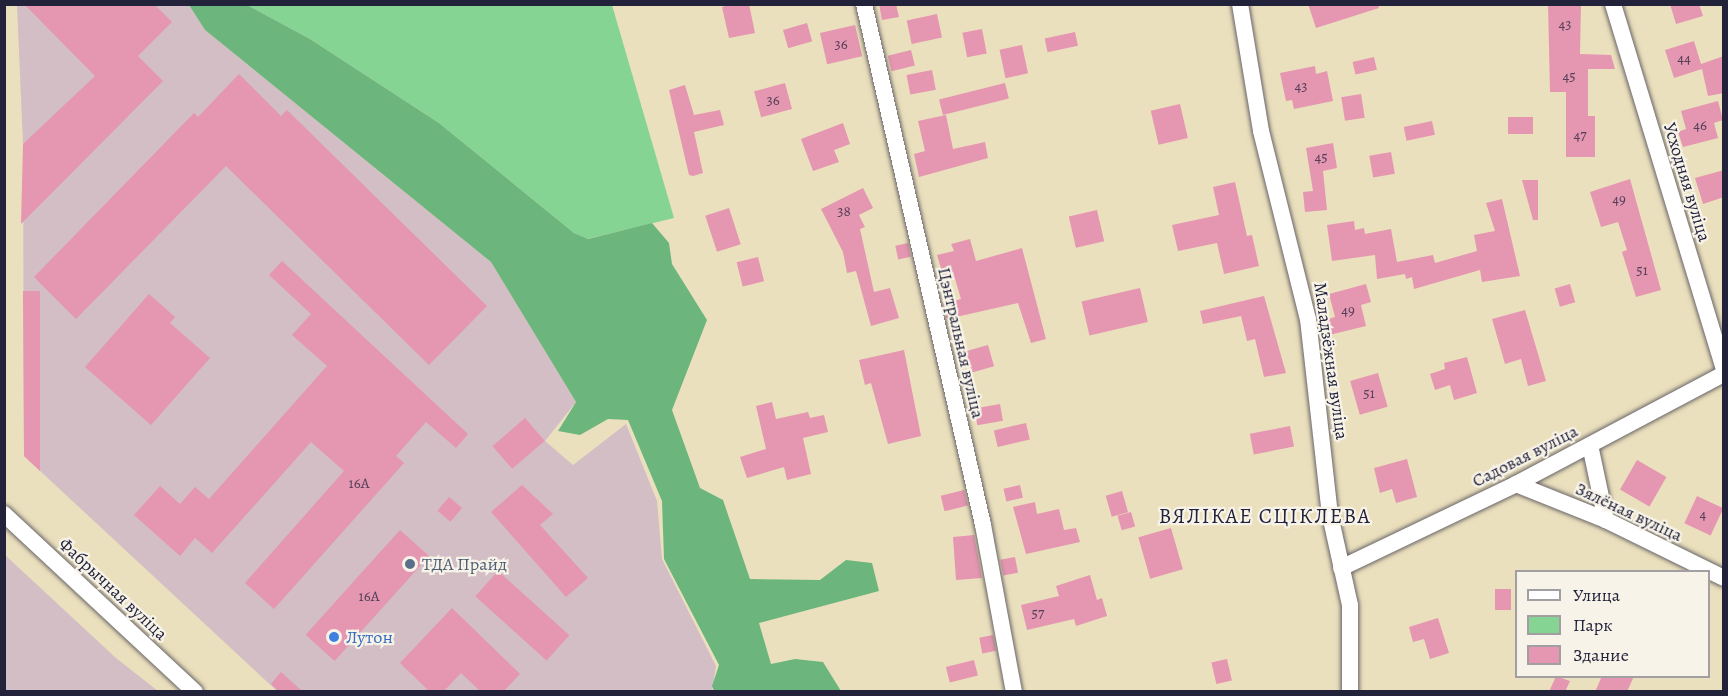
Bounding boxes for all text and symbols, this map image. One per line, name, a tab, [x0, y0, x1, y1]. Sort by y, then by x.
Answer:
house number: 43	[1558, 16, 1572, 34]
house number: 36	[834, 36, 848, 54]
house number: 44	[1677, 50, 1691, 68]
house number: 45	[1562, 68, 1576, 86]
house number: 43	[1294, 78, 1308, 96]
house number: 36	[766, 92, 780, 110]
house number: 46	[1693, 117, 1707, 135]
street label: Усходняя вуліца	[1659, 120, 1715, 244]
house number: 47	[1573, 127, 1587, 145]
house number: 45	[1314, 149, 1328, 167]
house number: 49	[1612, 191, 1626, 209]
house number: 38	[837, 203, 851, 221]
house number: 51	[1636, 262, 1648, 280]
street label: Цэнтральная вуліца	[933, 265, 989, 421]
street label: Маладзёжная вуліца	[1309, 281, 1353, 441]
house number: 49	[1341, 302, 1355, 320]
house number: 51	[1363, 385, 1375, 403]
street label: Садовая вуліца	[1469, 420, 1581, 492]
house number: 16А	[349, 475, 369, 493]
street label: Зялёная вуліца	[1572, 478, 1686, 546]
district label: ВЯЛІКАЕ СЦІКЛЕВА	[1159, 503, 1371, 529]
house number: 4	[1700, 506, 1706, 524]
street label: Фабрычная вуліца	[54, 533, 172, 645]
place label: ТДА Прайд	[422, 553, 507, 575]
marker: ТДА Прайд	[403, 557, 417, 571]
legend	[1515, 570, 1710, 678]
text: Улица	[1573, 583, 1620, 607]
house number: 16А	[359, 588, 379, 606]
house number: 57	[1032, 605, 1044, 623]
text: Парк	[1573, 613, 1613, 637]
place label: Лутон	[346, 626, 393, 648]
marker: Лутон	[327, 630, 341, 644]
text: Здание	[1573, 643, 1629, 667]

